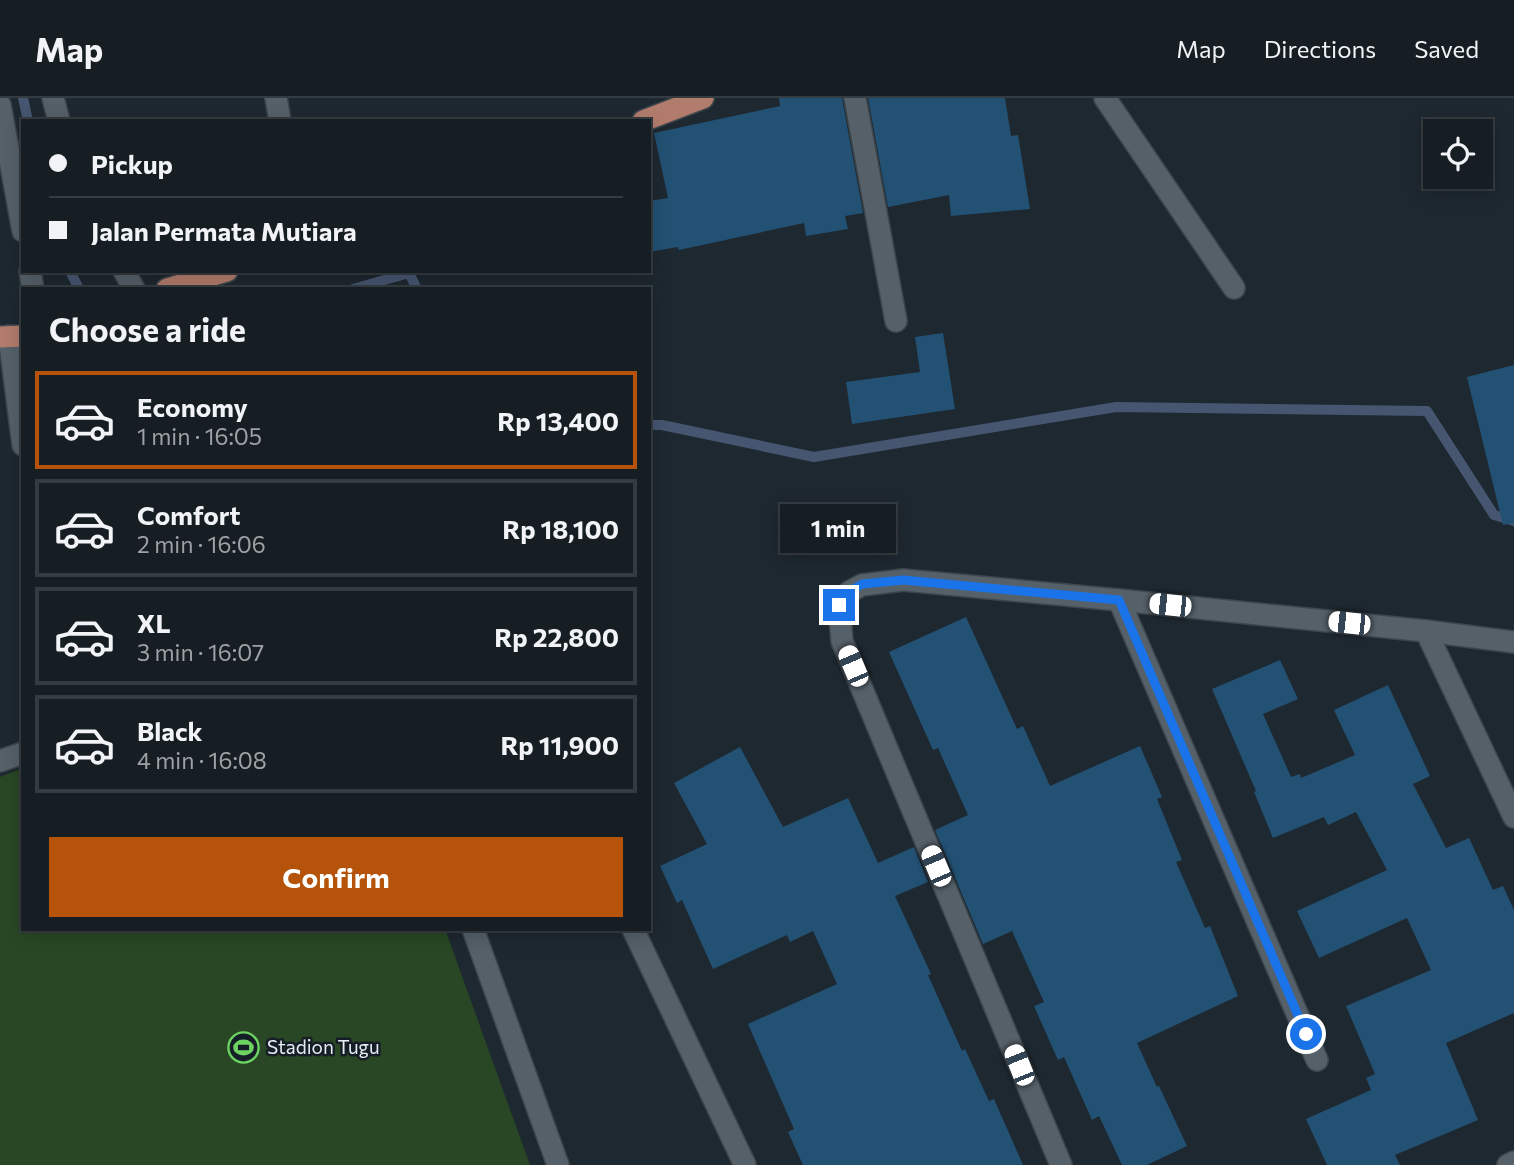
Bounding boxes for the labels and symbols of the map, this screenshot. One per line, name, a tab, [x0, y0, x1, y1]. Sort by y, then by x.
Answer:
callout: 1 min	[781, 504, 897, 552]
route end	[823, 589, 855, 621]
car	[1149, 592, 1192, 618]
car	[1328, 610, 1371, 636]
car	[836, 643, 871, 689]
car	[919, 843, 954, 889]
route start	[1290, 1018, 1322, 1050]
sports icon: Stadion Tugu	[227, 1030, 261, 1064]
place label: Stadion Tugu	[267, 1035, 380, 1058]
car	[1002, 1042, 1037, 1088]

